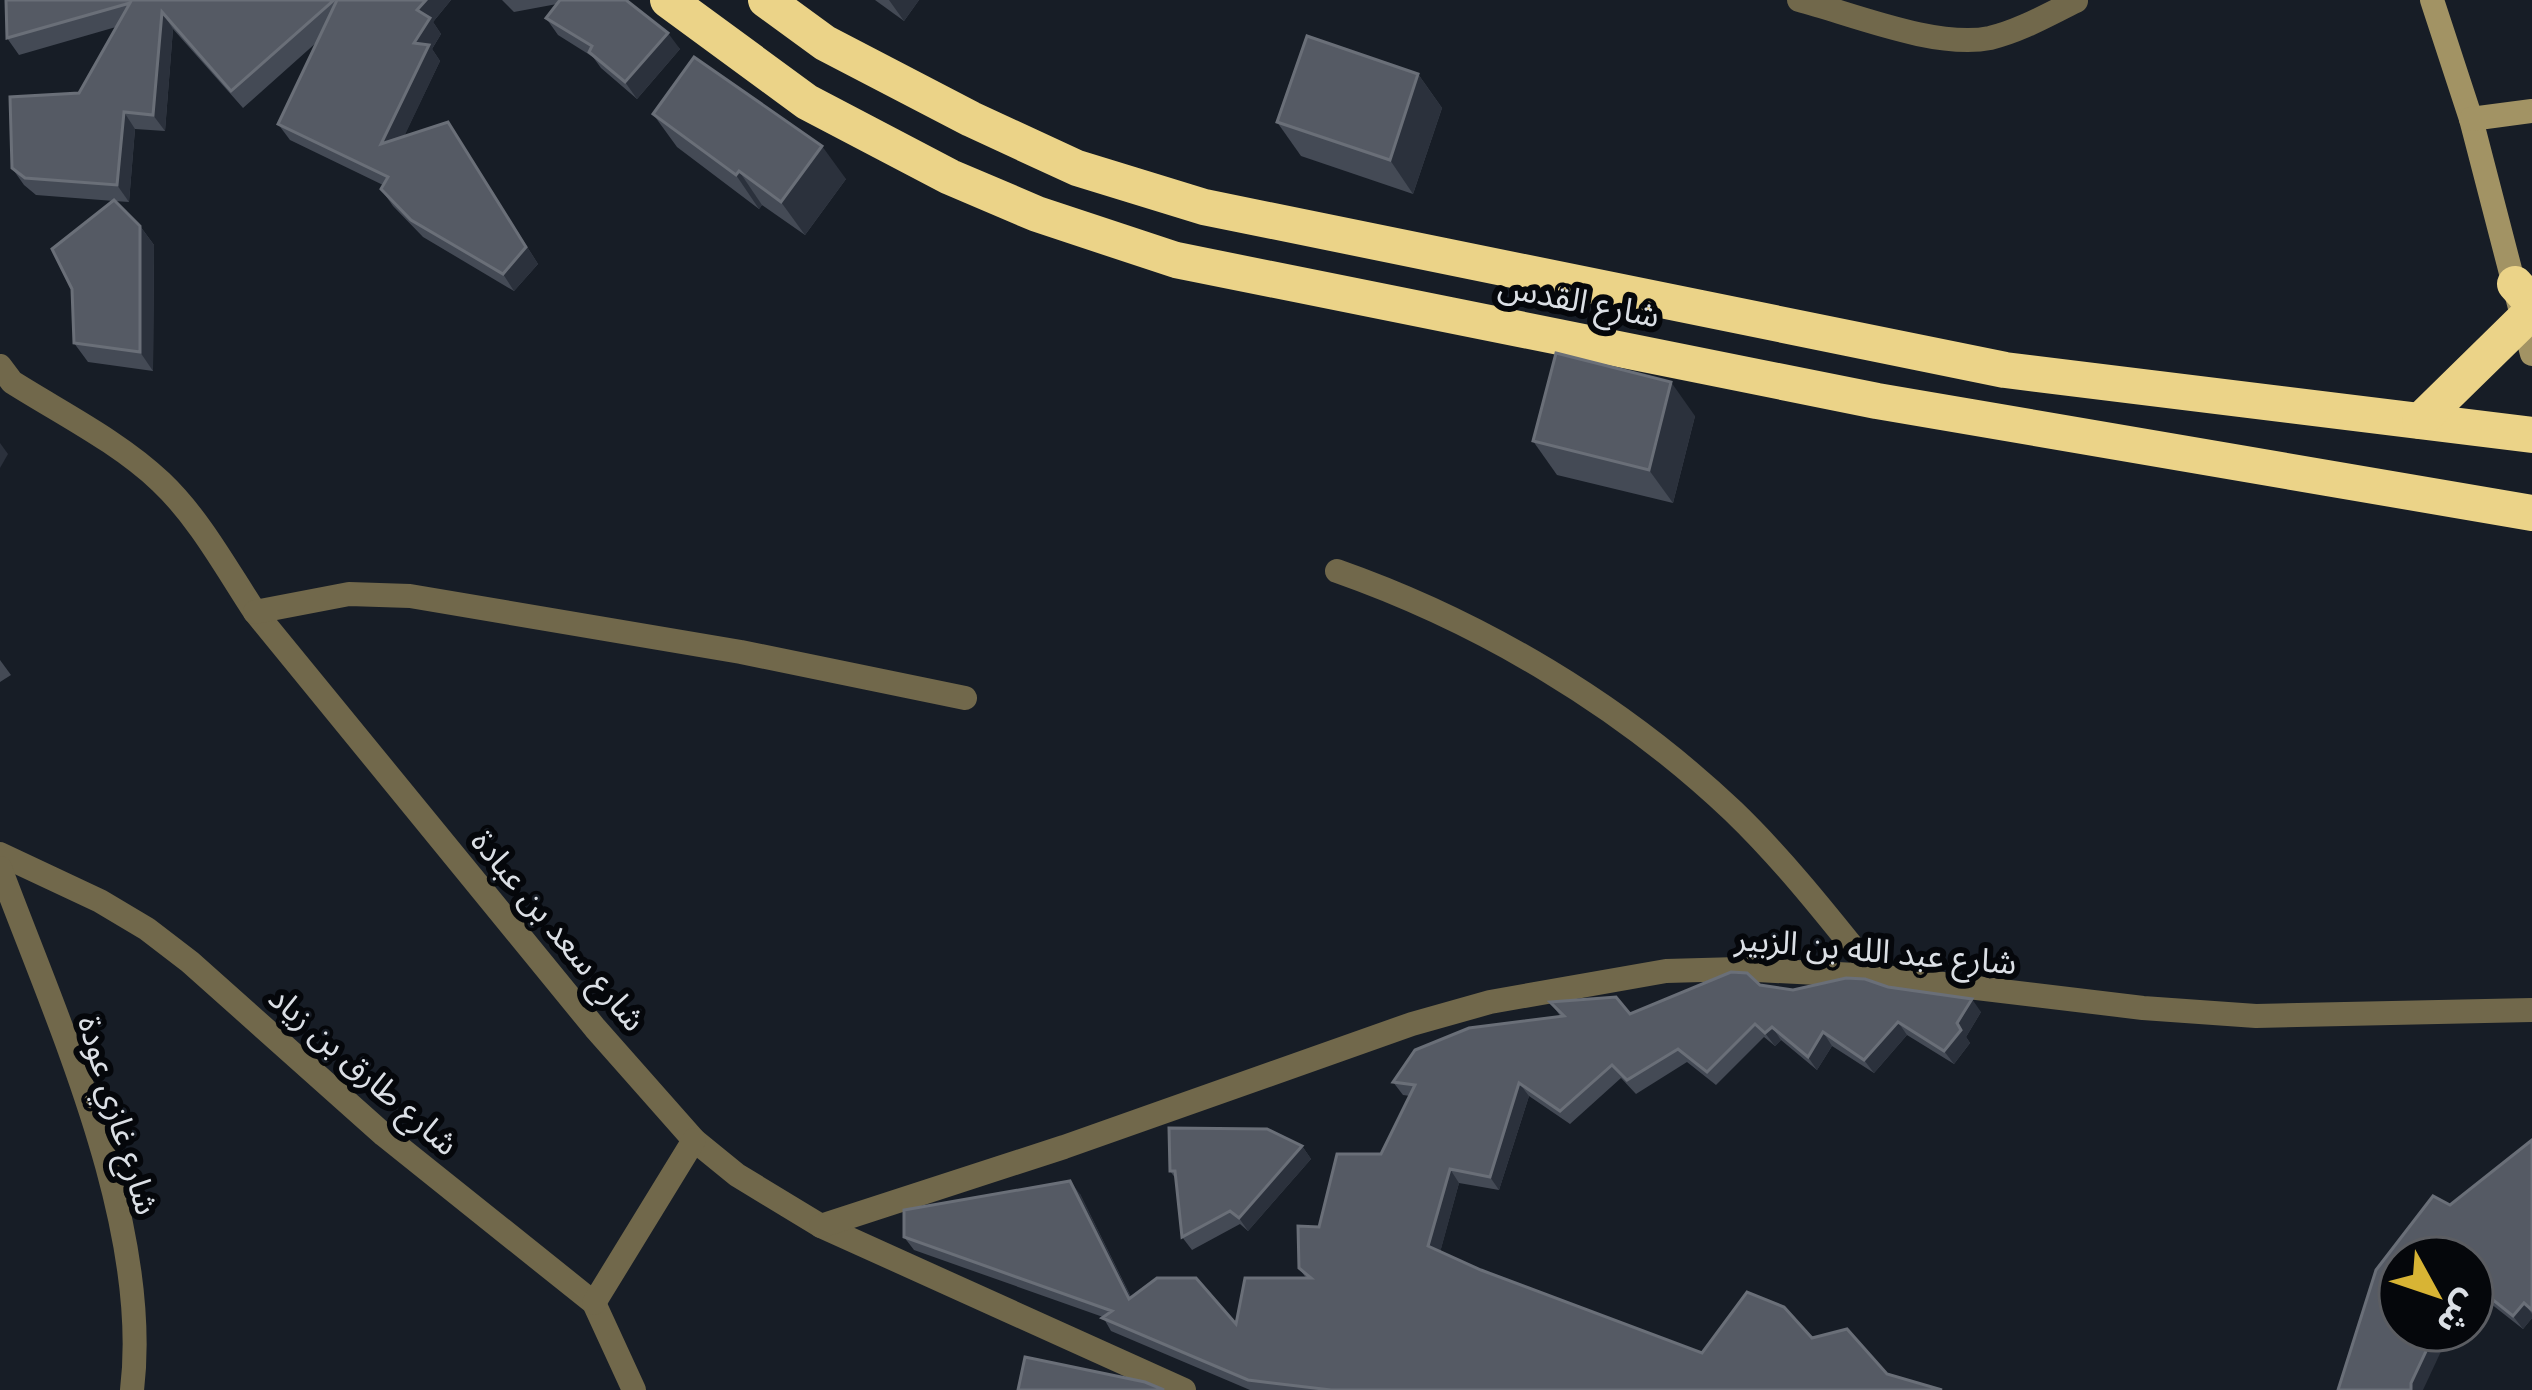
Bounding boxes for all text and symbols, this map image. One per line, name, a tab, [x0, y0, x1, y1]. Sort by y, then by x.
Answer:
street label: شارع القدس	[1494, 264, 1663, 340]
street label: شارع سعد بن عبادة	[459, 821, 656, 1042]
street label: شارع عبد الله بن الزبير	[1732, 917, 2018, 987]
street label: شارع طارق بن زياد	[258, 976, 468, 1167]
street label: شارع غازي عودة	[64, 1010, 169, 1221]
north arrow	[2376, 1234, 2496, 1354]
text: ش	[2429, 1283, 2490, 1344]

